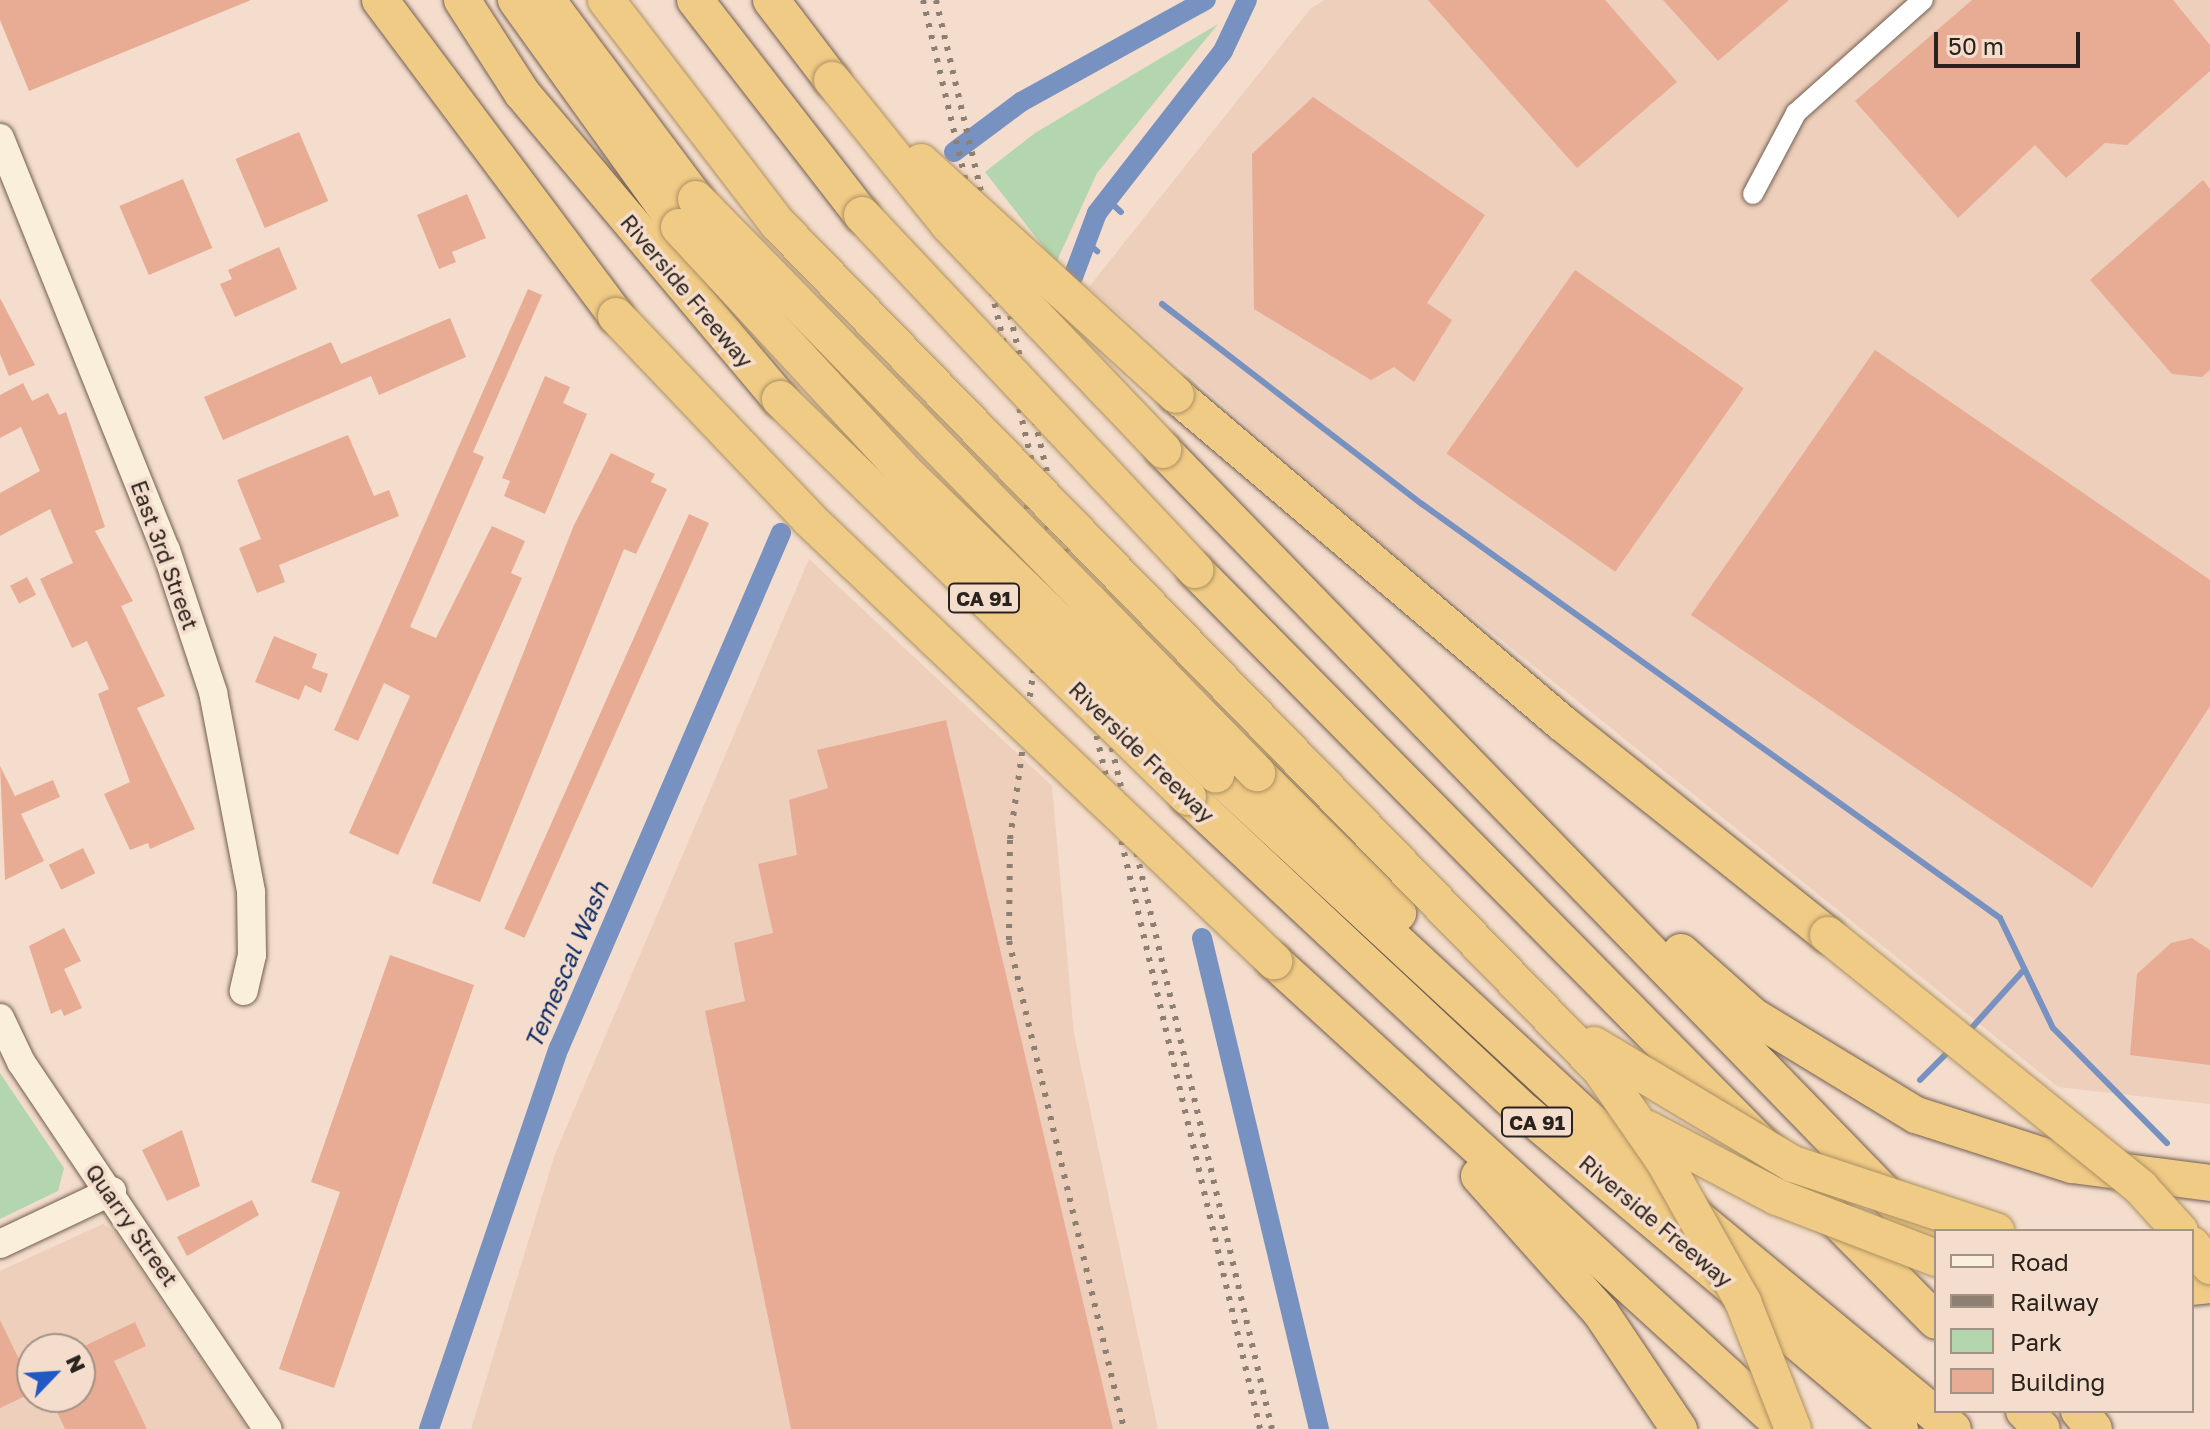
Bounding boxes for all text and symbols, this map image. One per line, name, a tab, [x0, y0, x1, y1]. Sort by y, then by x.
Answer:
scale bar	[1938, 16, 2084, 66]
text: 50 m	[1948, 31, 2004, 60]
street label: Riverside Freeway	[615, 209, 759, 373]
street label: East 3rd Street	[126, 477, 204, 633]
road number: CA 91	[948, 582, 1020, 614]
street label: Riverside Freeway	[1064, 676, 1220, 828]
water label: Temescal Wash	[518, 877, 614, 1053]
road number: CA 91	[1501, 1106, 1573, 1138]
street label: Riverside Freeway	[1574, 1149, 1738, 1293]
street label: Quarry Street	[80, 1159, 184, 1291]
legend	[1934, 1229, 2194, 1413]
text: Road	[2010, 1247, 2069, 1276]
text: Railway	[2010, 1287, 2099, 1316]
text: Park	[2010, 1327, 2062, 1356]
north arrow	[16, 1333, 96, 1413]
text: N	[61, 1350, 92, 1377]
text: Building	[2010, 1367, 2105, 1396]

